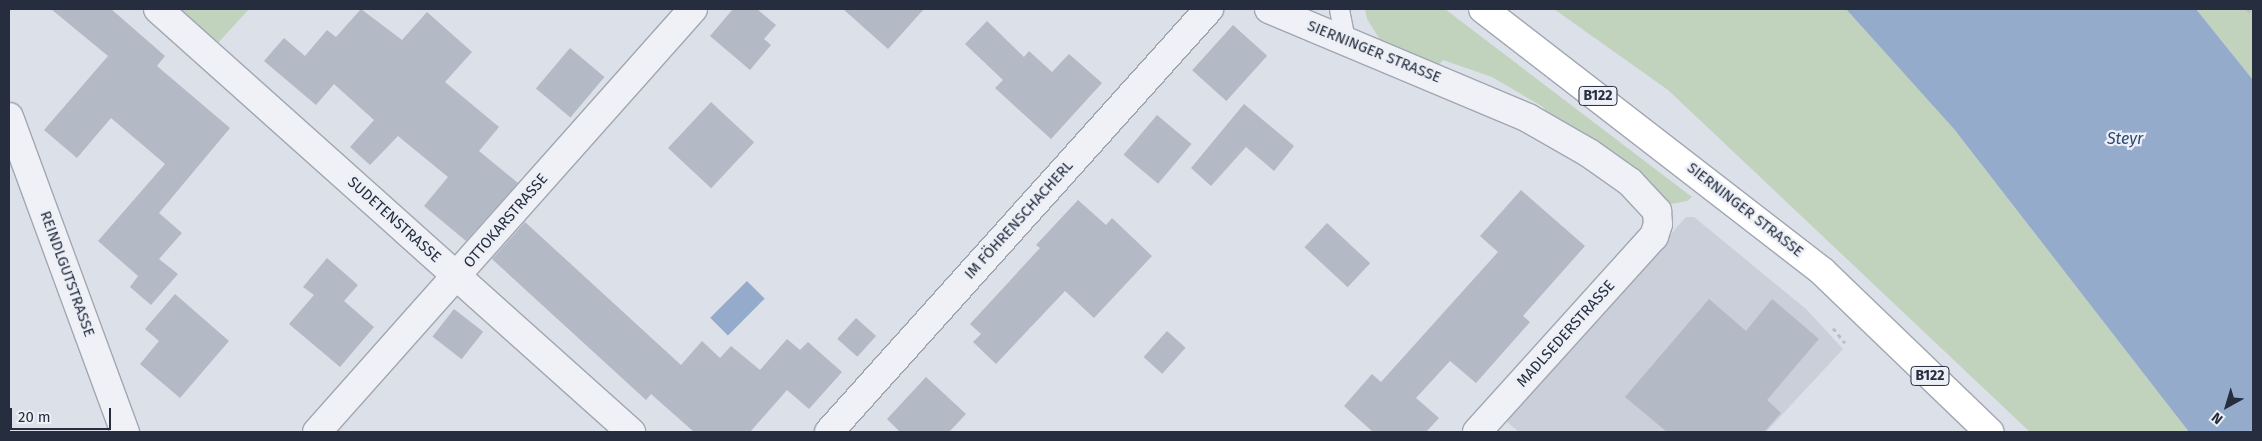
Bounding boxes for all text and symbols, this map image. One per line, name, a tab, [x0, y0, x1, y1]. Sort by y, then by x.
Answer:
street label: SIERNINGER STRASSE	[1305, 17, 1443, 87]
road number: B122	[1578, 84, 1618, 108]
water label: Steyr	[2107, 129, 2143, 149]
street label: IM FÖHRENSCHACHERL	[961, 157, 1077, 283]
street label: SIERNINGER STRASSE	[1683, 159, 1807, 261]
street label: OTTOKARSTRASSE	[460, 170, 552, 272]
street label: SUDETENSTRASSE	[344, 173, 444, 267]
street label: REINDLGUTSTRASSE	[36, 209, 98, 339]
street label: MADLSEDERSTRASSE	[1513, 277, 1619, 391]
road number: B122	[1910, 364, 1950, 388]
north arrow	[2202, 381, 2252, 431]
scale bar	[12, 398, 114, 430]
text: 20 m	[18, 408, 51, 426]
text: N	[2208, 409, 2226, 428]

